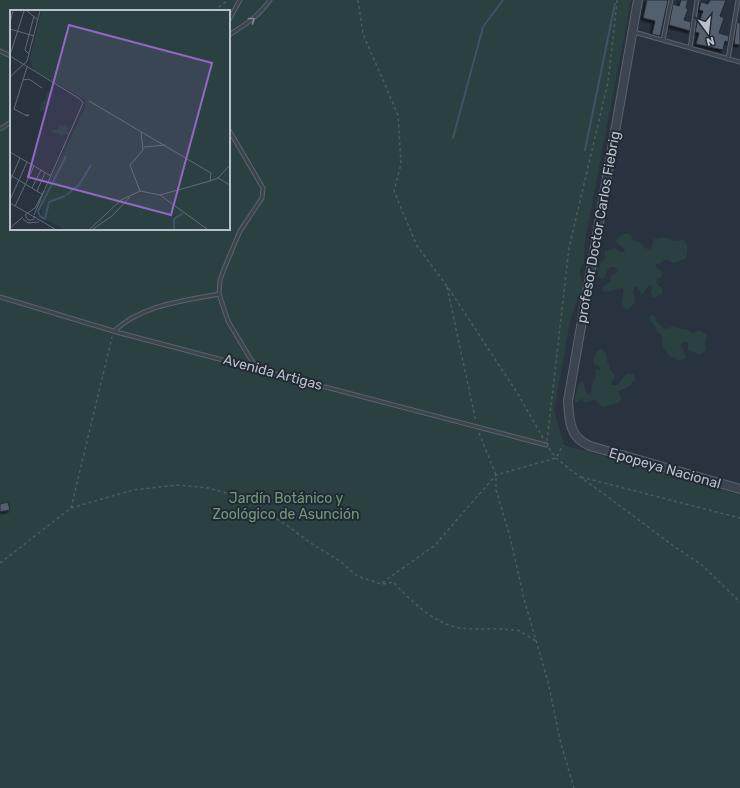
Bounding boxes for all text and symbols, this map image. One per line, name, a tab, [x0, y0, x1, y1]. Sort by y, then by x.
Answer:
inset map	[10, 10, 230, 230]
north arrow	[688, 12, 728, 52]
one-way arrow	[247, 17, 254, 24]
text: N	[705, 34, 716, 49]
street label: profesor Doctor Carlos Fiebrig	[573, 130, 624, 324]
street label: Avenida Artigas	[221, 351, 324, 394]
street label: Epopeya Nacional	[607, 444, 723, 493]
park label: Jardín Botánico y Zoológico de Asunción	[213, 490, 359, 523]

